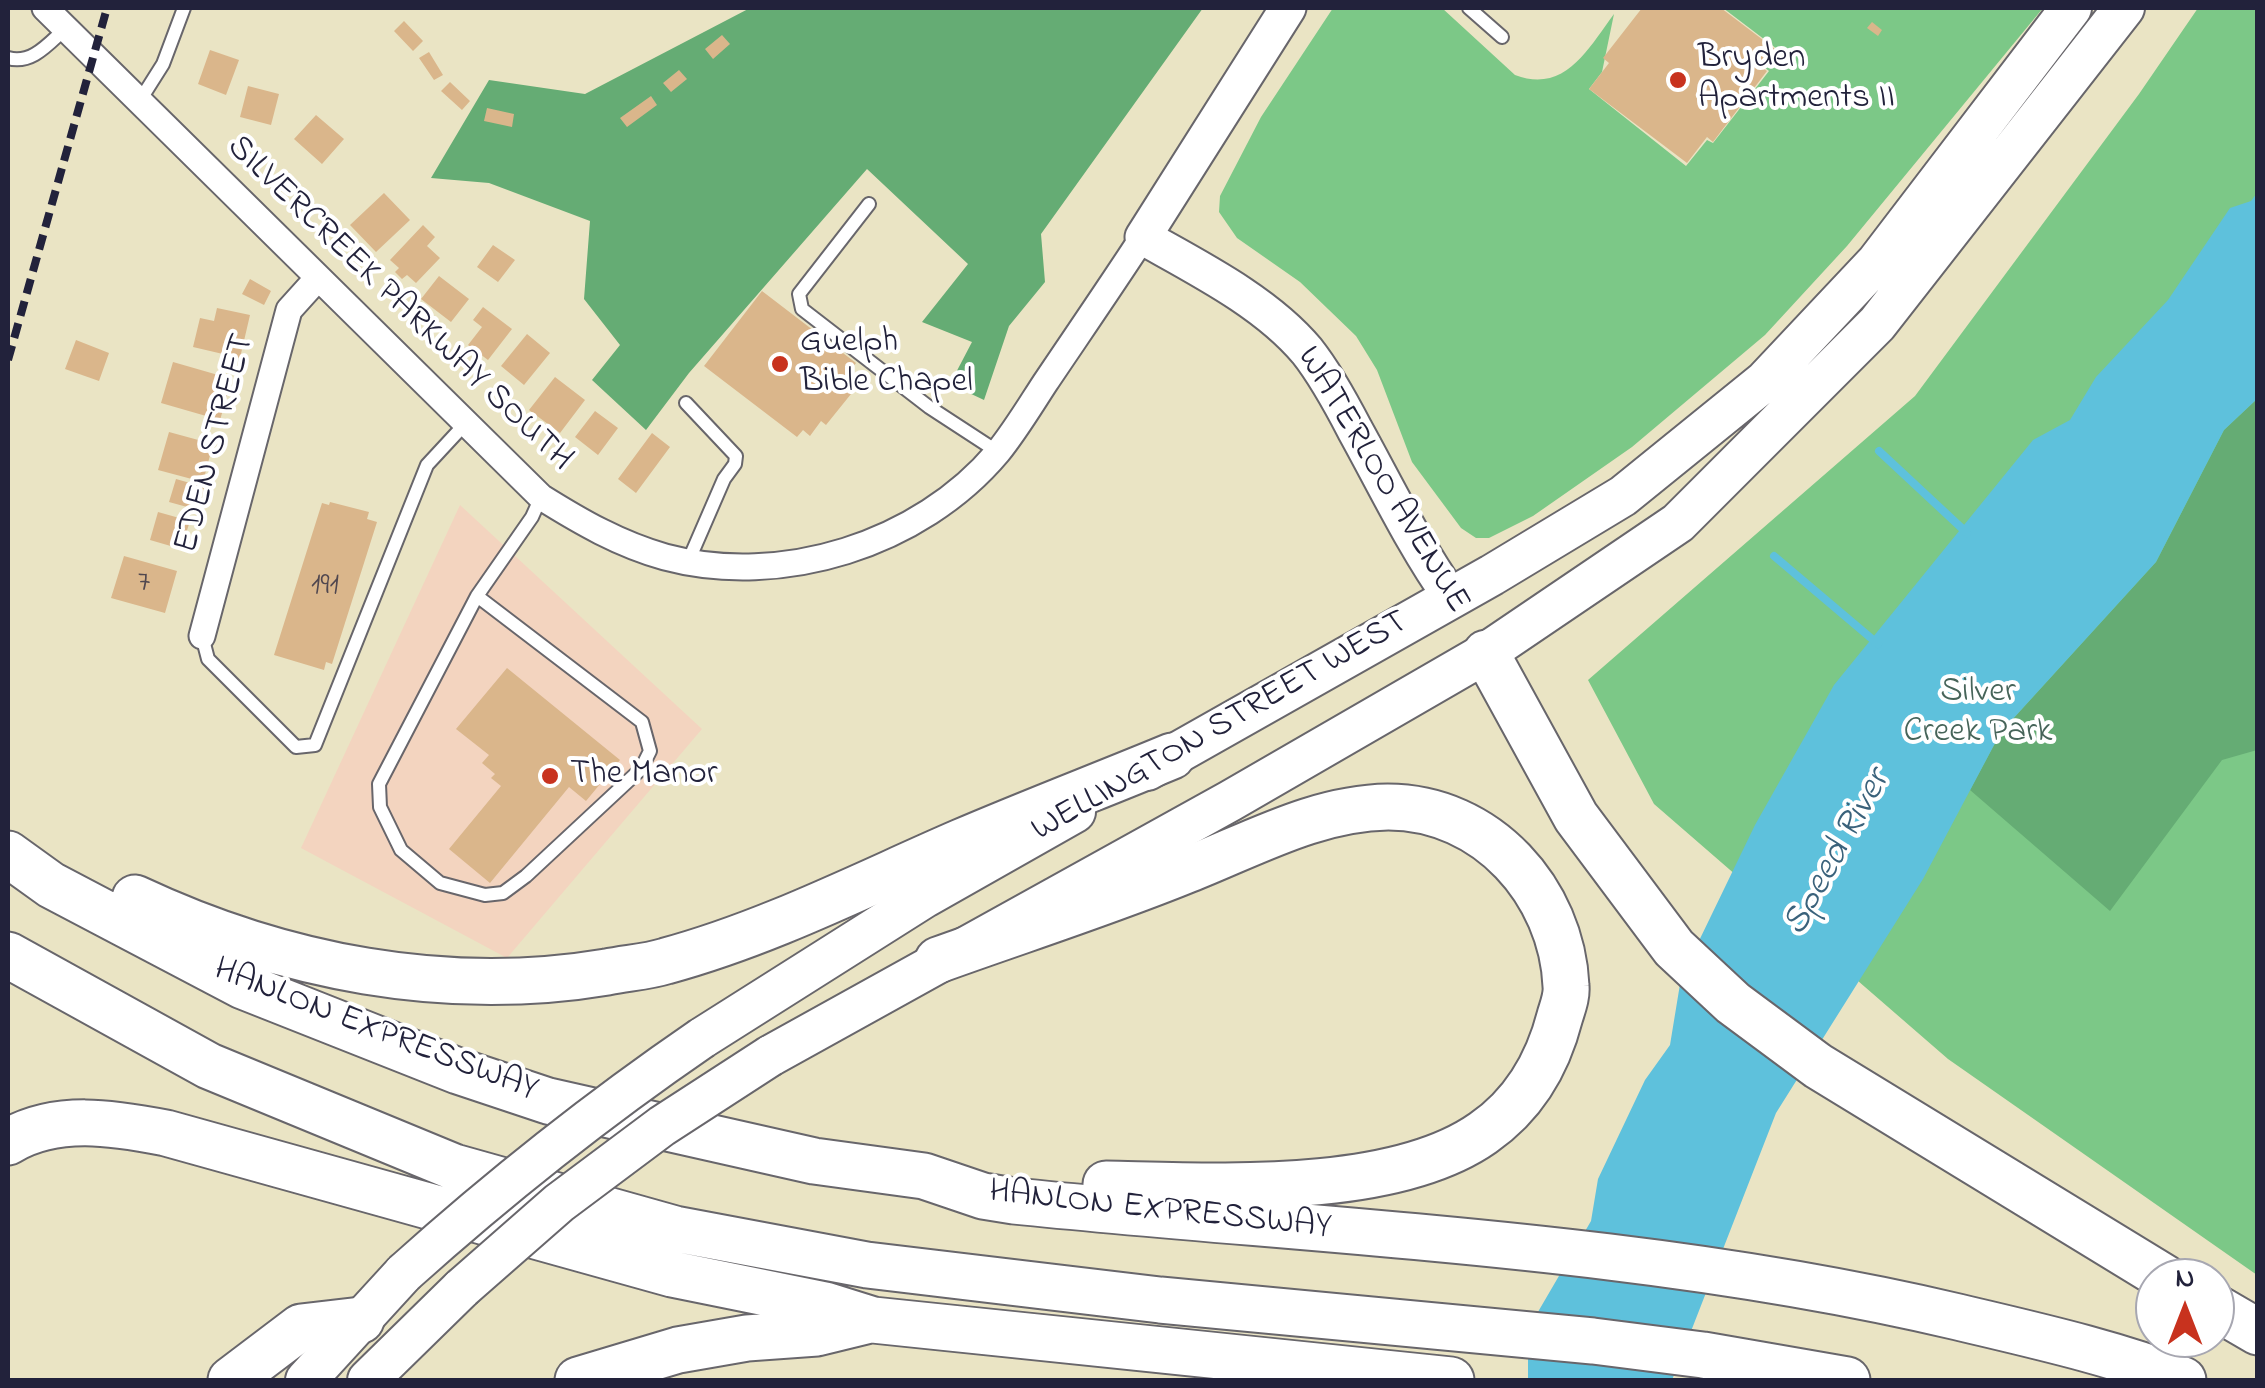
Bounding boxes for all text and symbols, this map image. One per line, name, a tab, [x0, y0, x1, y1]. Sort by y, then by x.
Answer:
place label: Bryden Apartments II	[1698, 39, 1895, 121]
marker: Bryden Apartments II	[1667, 69, 1689, 91]
street label: SILVERCREEK PARKWAY SOUTH	[216, 128, 580, 482]
place label: Guelph Bible Chapel	[800, 323, 973, 405]
street label: EDEN STREET	[168, 330, 266, 558]
street label: WATERLOO AVENUE	[1285, 340, 1477, 622]
marker: Guelph Bible Chapel	[769, 353, 791, 375]
house number: 7	[138, 567, 150, 603]
house number: 191	[311, 570, 339, 606]
street label: WELLINGTON STREET WEST	[1025, 603, 1417, 853]
park label: Silver Creek Park	[1904, 673, 2052, 755]
place label: The Manor	[570, 755, 718, 797]
water label: Speed River	[1775, 763, 1903, 945]
marker: The Manor	[539, 765, 561, 787]
street label: HANLON EXPRESSWAY	[207, 951, 543, 1113]
street label: HANLON EXPRESSWAY	[987, 1173, 1333, 1251]
north arrow	[2135, 1258, 2235, 1358]
text: N	[2176, 1259, 2194, 1300]

